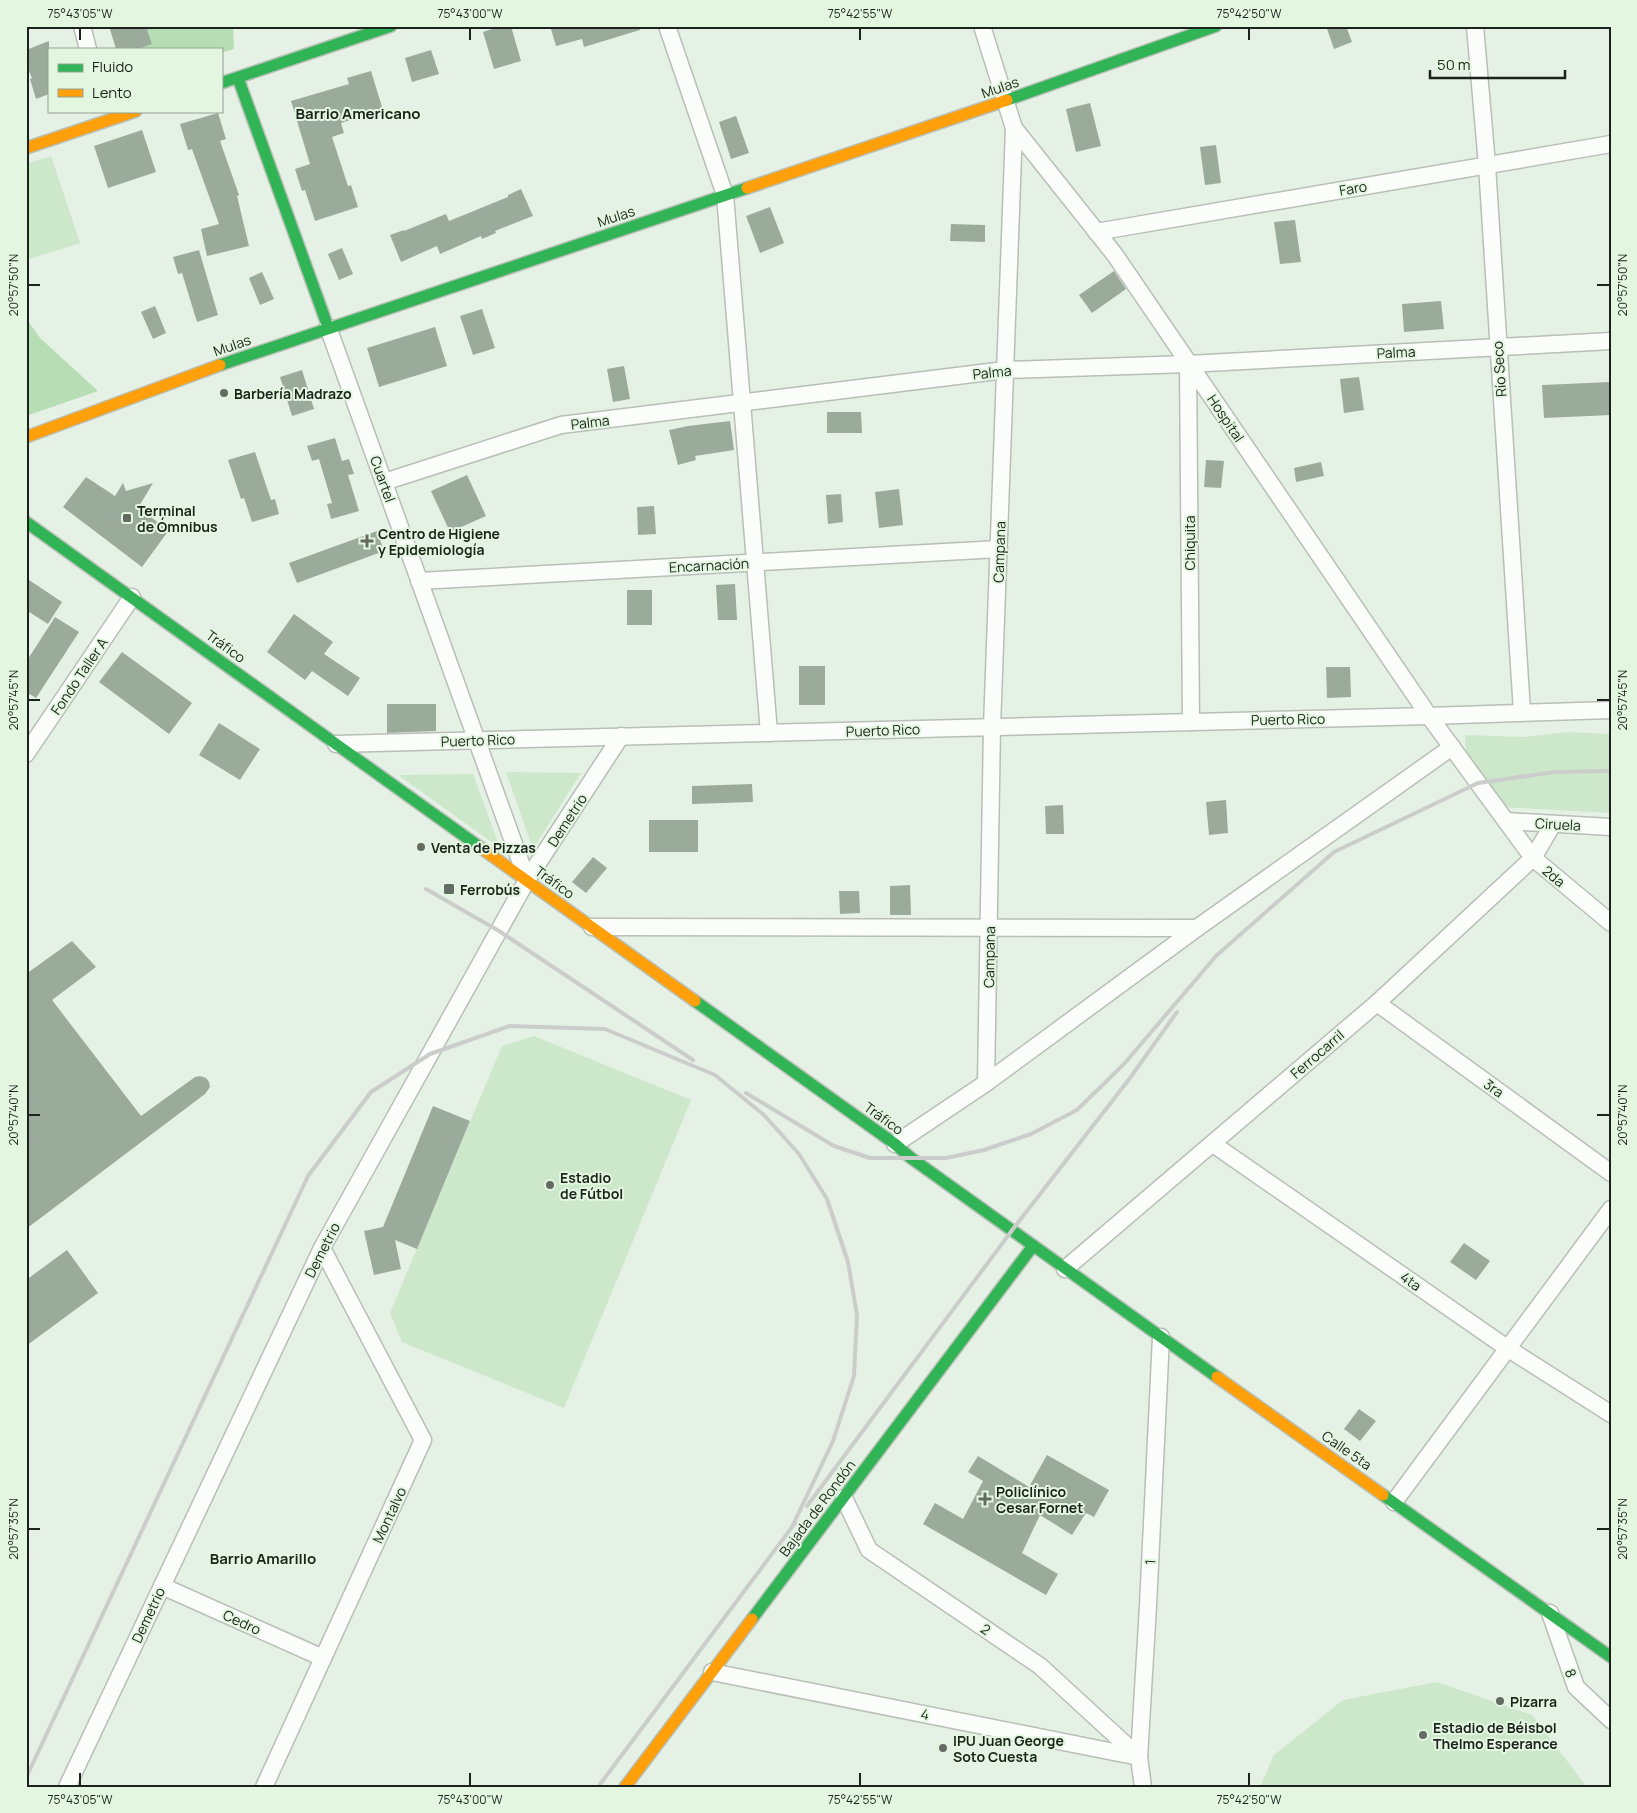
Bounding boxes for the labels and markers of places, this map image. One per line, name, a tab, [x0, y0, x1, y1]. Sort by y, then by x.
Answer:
place label: Barbería Madrazo	[234, 384, 352, 403]
marker: Barbería Madrazo	[218, 387, 230, 399]
place label: Terminal de Ómnibus	[137, 501, 218, 536]
marker: Terminal de Ómnibus	[121, 512, 133, 524]
place label: Centro de Higiene y Epidemiología	[378, 524, 500, 559]
marker: Centro de Higiene y Epidemiología	[360, 534, 374, 548]
place label: Venta de Pizzas	[431, 838, 536, 857]
marker: Venta de Pizzas	[415, 841, 427, 853]
place label: Ferrobús	[460, 880, 521, 899]
marker: Ferrobús	[442, 882, 456, 896]
place label: Estadio de Fútbol	[560, 1168, 623, 1203]
marker: Estadio de Fútbol	[544, 1179, 556, 1191]
place label: Policlínico Cesar Fornet	[996, 1482, 1083, 1517]
marker: Policlínico Cesar Fornet	[978, 1492, 992, 1506]
place label: Pizarra	[1510, 1692, 1557, 1711]
marker: Pizarra	[1494, 1695, 1506, 1707]
place label: Estadio de Béisbol Thelmo Esperance	[1433, 1718, 1558, 1753]
marker: Estadio de Béisbol Thelmo Esperance	[1417, 1729, 1429, 1741]
place label: IPU Juan George Soto Cuesta	[953, 1731, 1064, 1766]
marker: IPU Juan George Soto Cuesta	[937, 1742, 949, 1754]

